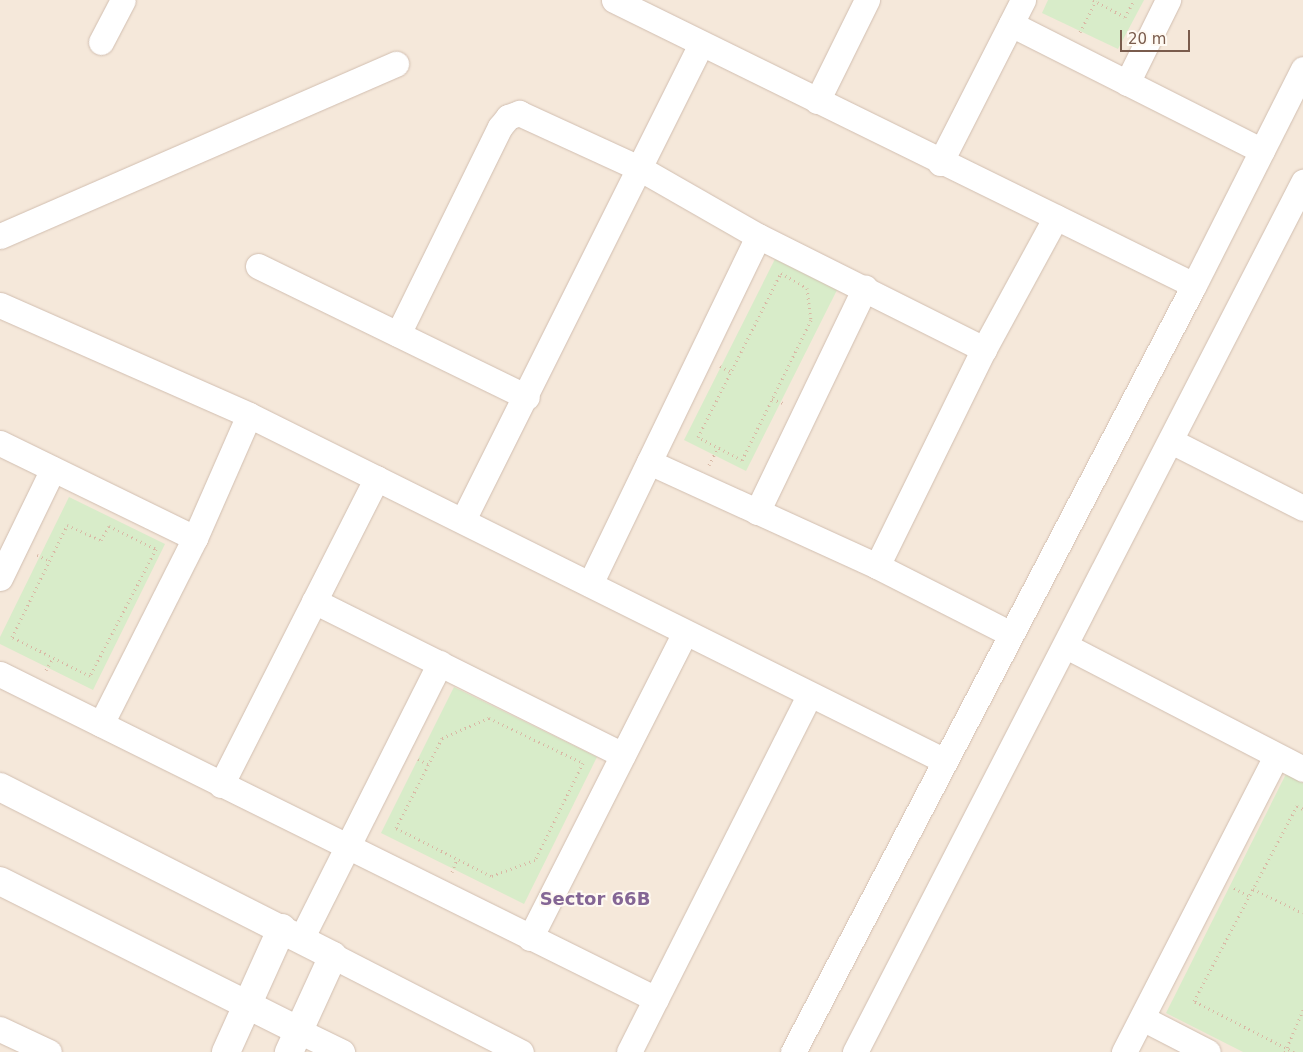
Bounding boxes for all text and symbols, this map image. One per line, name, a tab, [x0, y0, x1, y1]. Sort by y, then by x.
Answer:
scale bar	[1123, 20, 1193, 52]
text: 20 m	[1128, 30, 1166, 48]
district label: Sector 66B	[540, 888, 650, 910]

